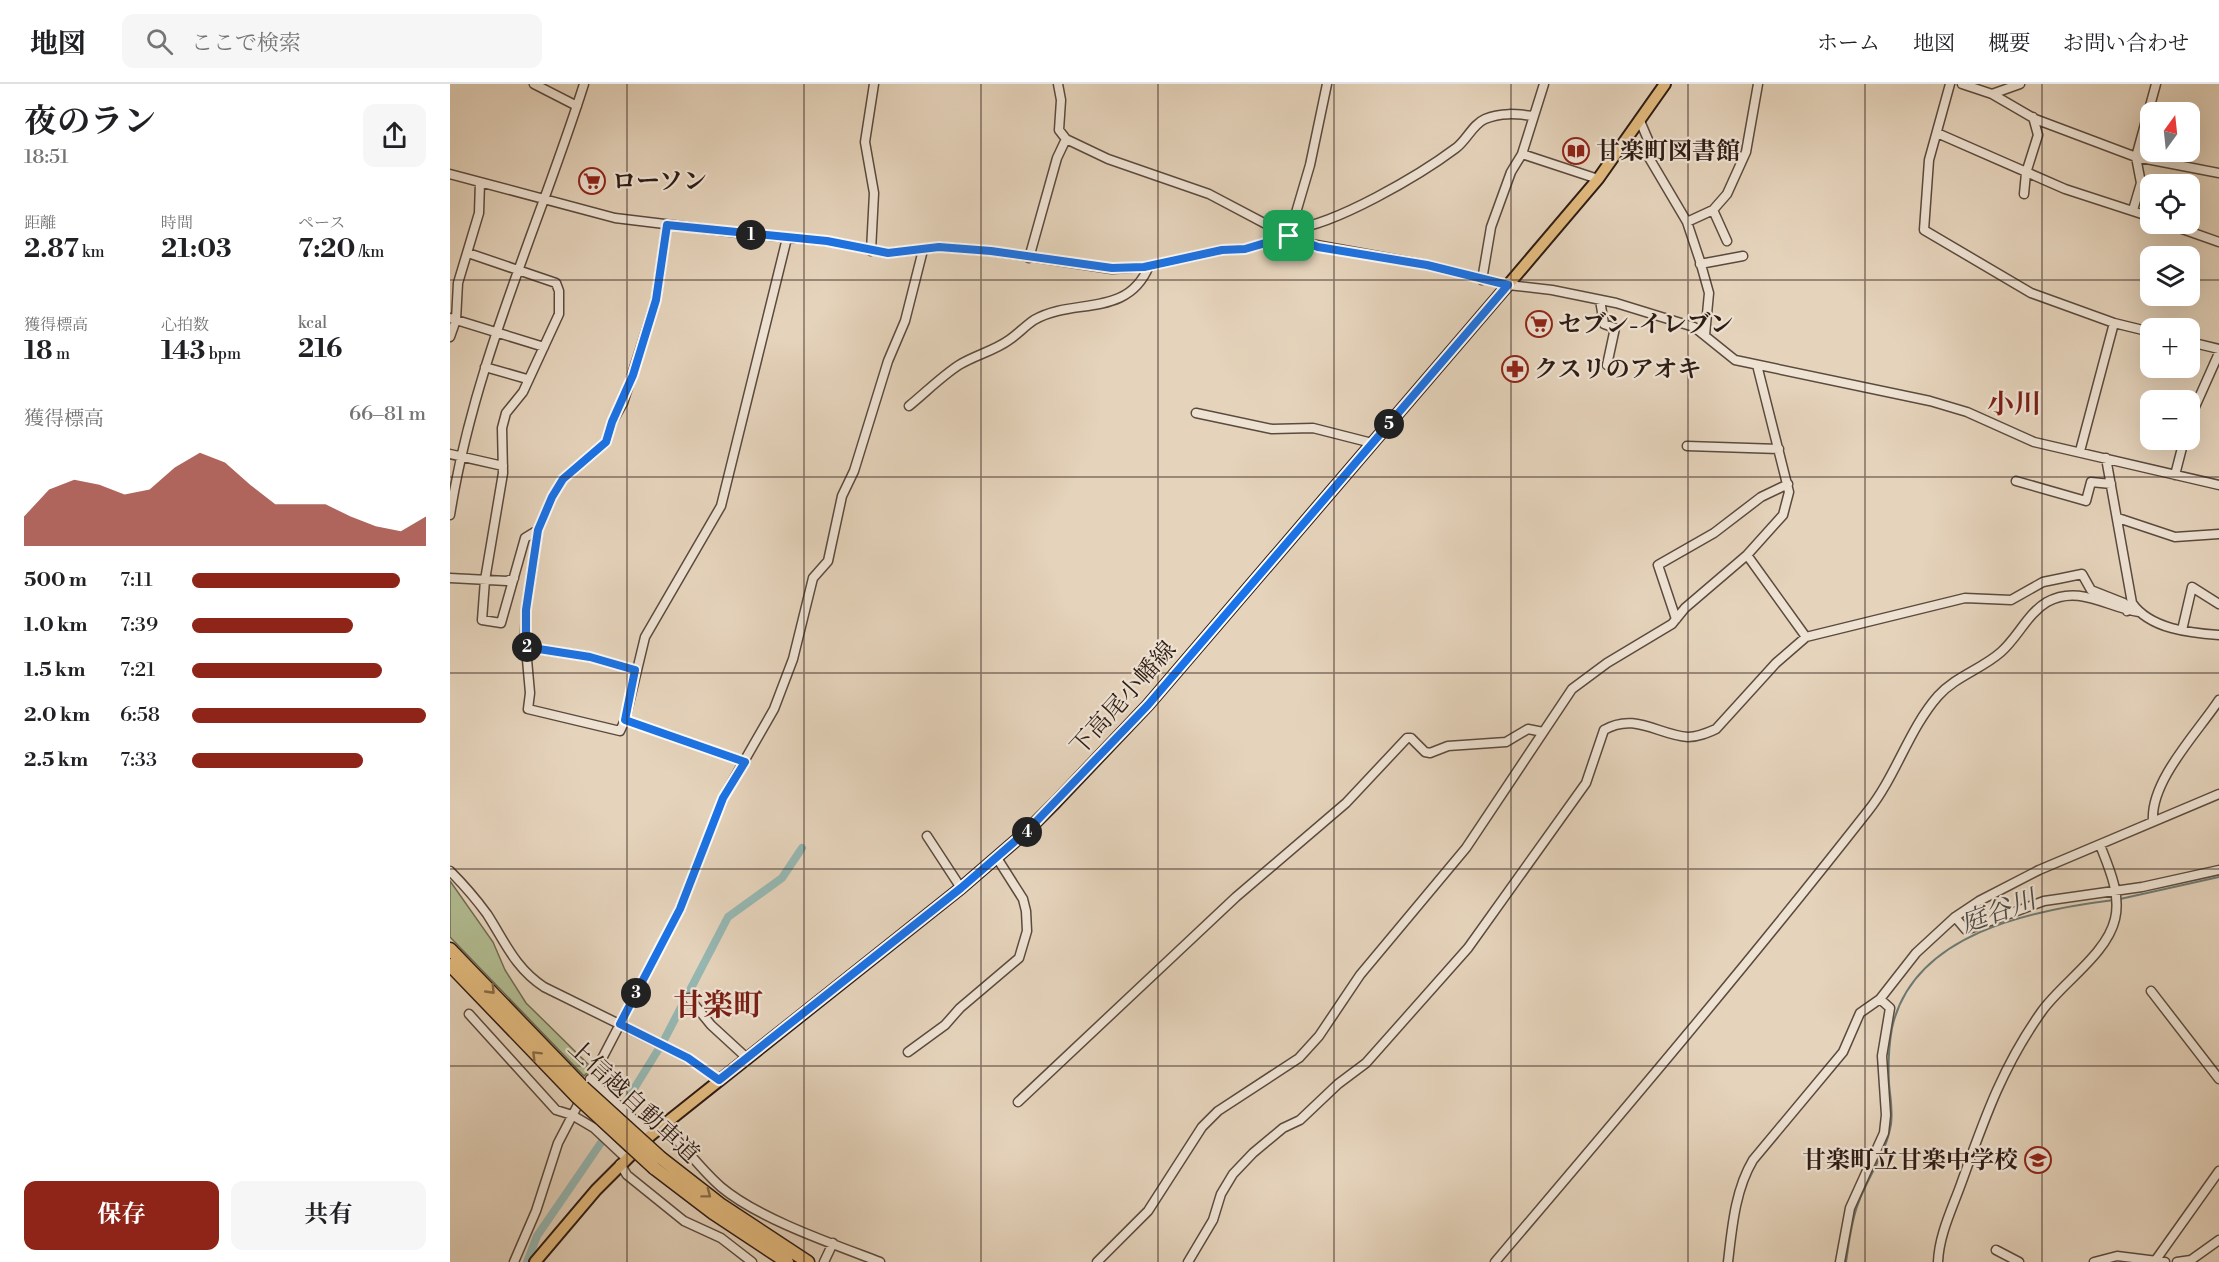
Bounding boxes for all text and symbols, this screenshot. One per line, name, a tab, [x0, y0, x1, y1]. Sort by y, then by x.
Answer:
search box	[122, 14, 542, 68]
icon: search	[143, 25, 176, 58]
text: 地図	[30, 27, 86, 62]
text: ここで検索	[191, 30, 301, 57]
text: ホーム	[1817, 31, 1880, 57]
text: 地図	[1913, 31, 1955, 57]
text: 概要	[1988, 31, 2030, 57]
text: お問い合わせ	[2063, 31, 2189, 57]
text: 夜のラン	[24, 102, 156, 143]
north arrow	[2140, 102, 2200, 162]
map controls	[2140, 102, 2200, 450]
button: share	[363, 104, 426, 167]
library icon: 甘楽町図書館	[1561, 136, 1591, 166]
place label: 甘楽町図書館	[1596, 137, 1740, 167]
text: 18:51	[24, 145, 69, 170]
supermarket icon: ローソン	[577, 166, 607, 196]
place label: ローソン	[612, 167, 707, 197]
button: locate	[2140, 174, 2200, 234]
pin	[1263, 210, 1314, 261]
text: 距離	[24, 213, 56, 233]
text: 時間	[161, 213, 193, 233]
text: ペース	[298, 213, 345, 233]
icon: arrive	[1272, 219, 1305, 252]
pin: 1	[736, 220, 766, 250]
text: 1	[747, 225, 755, 245]
text: 2.87	[24, 233, 79, 265]
text: 21:03	[161, 233, 232, 265]
text: 7:20	[298, 233, 356, 265]
text: km	[79, 242, 104, 262]
text: /km	[356, 242, 384, 262]
button: layers	[2140, 246, 2200, 306]
supermarket icon: セブン-イレブン	[1524, 309, 1554, 339]
place label: セブン-イレブン	[1558, 310, 1734, 340]
text: kcal	[298, 313, 327, 333]
text: 獲得標高	[24, 315, 88, 335]
text: 心拍数	[161, 315, 209, 335]
button: +	[2140, 318, 2200, 378]
text: 216	[298, 333, 343, 365]
text: 18	[24, 335, 53, 367]
text: 143	[161, 335, 205, 367]
text: m	[53, 344, 70, 364]
text: bpm	[205, 344, 241, 364]
pharmacy icon: クスリのアオキ	[1500, 354, 1530, 384]
place label: クスリのアオキ	[1534, 355, 1702, 385]
district label: 小川	[1987, 388, 2041, 422]
button: −	[2140, 390, 2200, 450]
text: 66–81 m	[349, 402, 426, 427]
text: 獲得標高	[24, 407, 104, 432]
pin: 5	[1374, 409, 1404, 439]
text: 5	[1384, 414, 1394, 434]
text: 500 m	[24, 568, 87, 593]
text: 7:11	[120, 568, 153, 593]
text: 1.0 km	[24, 613, 88, 638]
text: 7:39	[120, 613, 158, 638]
pin: 2	[512, 632, 542, 662]
street label: 下高尾小幡線	[1064, 635, 1183, 762]
text: 2	[522, 637, 532, 657]
text: 1.5 km	[24, 658, 85, 683]
text: 7:21	[120, 658, 155, 683]
text: 2.0 km	[24, 703, 90, 728]
text: 6:58	[120, 703, 160, 728]
text: 2.5 km	[24, 748, 88, 773]
text: 7:33	[120, 748, 157, 773]
pin: 4	[1012, 817, 1042, 847]
text: 4	[1022, 822, 1032, 842]
water label: 庭谷川	[1956, 883, 2043, 940]
pin: 3	[621, 978, 651, 1008]
text: 3	[631, 983, 641, 1003]
one-way arrow	[484, 984, 495, 994]
district label: 甘楽町	[673, 987, 763, 1025]
street label: 上信越自動車道	[562, 1033, 705, 1170]
one-way arrow	[532, 1051, 543, 1062]
school or university icon: 甘楽町立甘楽中学校	[2023, 1145, 2053, 1175]
place label: 甘楽町立甘楽中学校	[1802, 1146, 2018, 1176]
button: 保存	[24, 1181, 219, 1250]
button: 共有	[231, 1181, 426, 1250]
one-way arrow	[700, 1187, 711, 1198]

